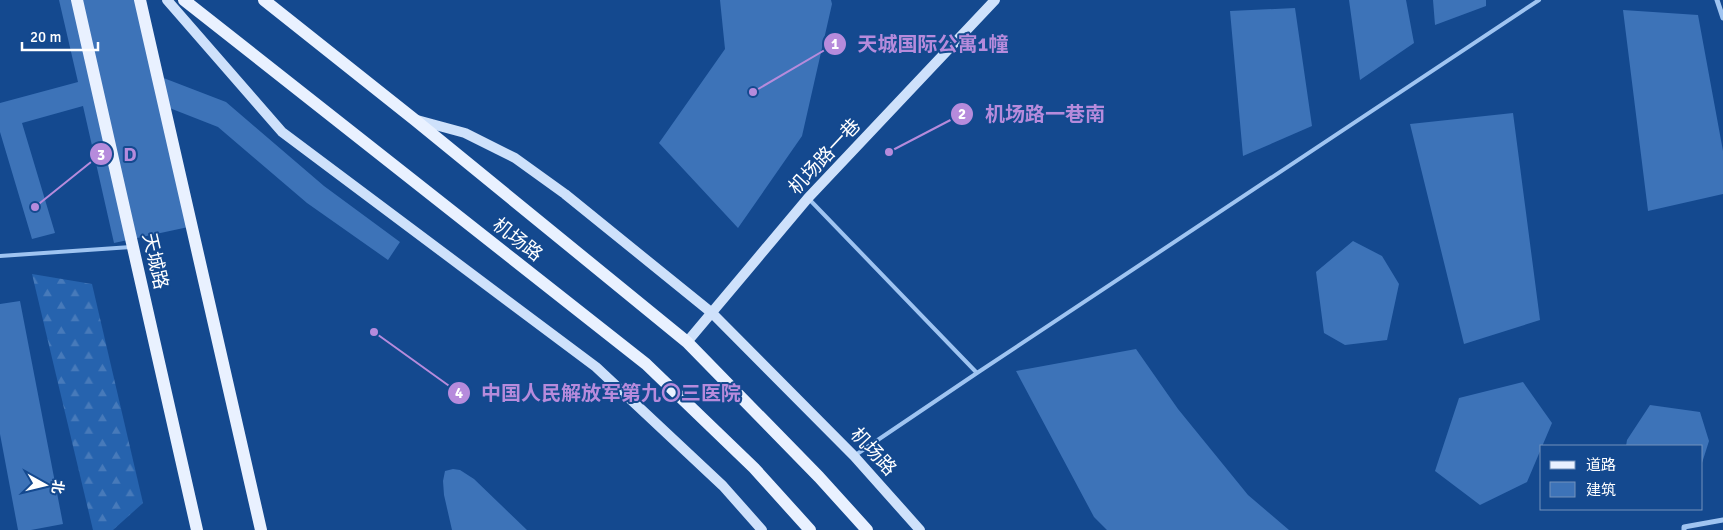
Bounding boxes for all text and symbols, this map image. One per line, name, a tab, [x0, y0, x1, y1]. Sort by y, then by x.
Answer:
scale bar	[22, 20, 99, 52]
callout: 天城国际公寓1幢	[823, 27, 1019, 62]
text: 20 m	[30, 28, 61, 46]
text: 天城国际公寓1幢	[858, 32, 1008, 57]
text: 1	[831, 35, 839, 53]
callout: 机场路一巷南	[950, 97, 1115, 132]
text: 机场路一巷南	[985, 102, 1105, 127]
text: 2	[958, 105, 966, 123]
street label: 机场路一巷	[784, 114, 866, 200]
callout: D	[89, 137, 147, 172]
text: D	[123, 142, 137, 167]
text: 3	[97, 146, 105, 164]
street label: 机场路	[488, 213, 547, 267]
street label: 天城路	[137, 231, 173, 292]
callout: 中国人民解放军第九〇三医院	[446, 375, 751, 410]
text: 中国人民解放军第九〇三医院	[481, 381, 741, 406]
text: 4	[455, 384, 463, 402]
street label: 机场路	[845, 423, 901, 481]
legend	[1540, 445, 1703, 510]
text: 道路	[1586, 456, 1616, 474]
north arrow	[20, 460, 70, 510]
text: 北	[48, 479, 67, 495]
text: 建筑	[1586, 481, 1616, 499]

